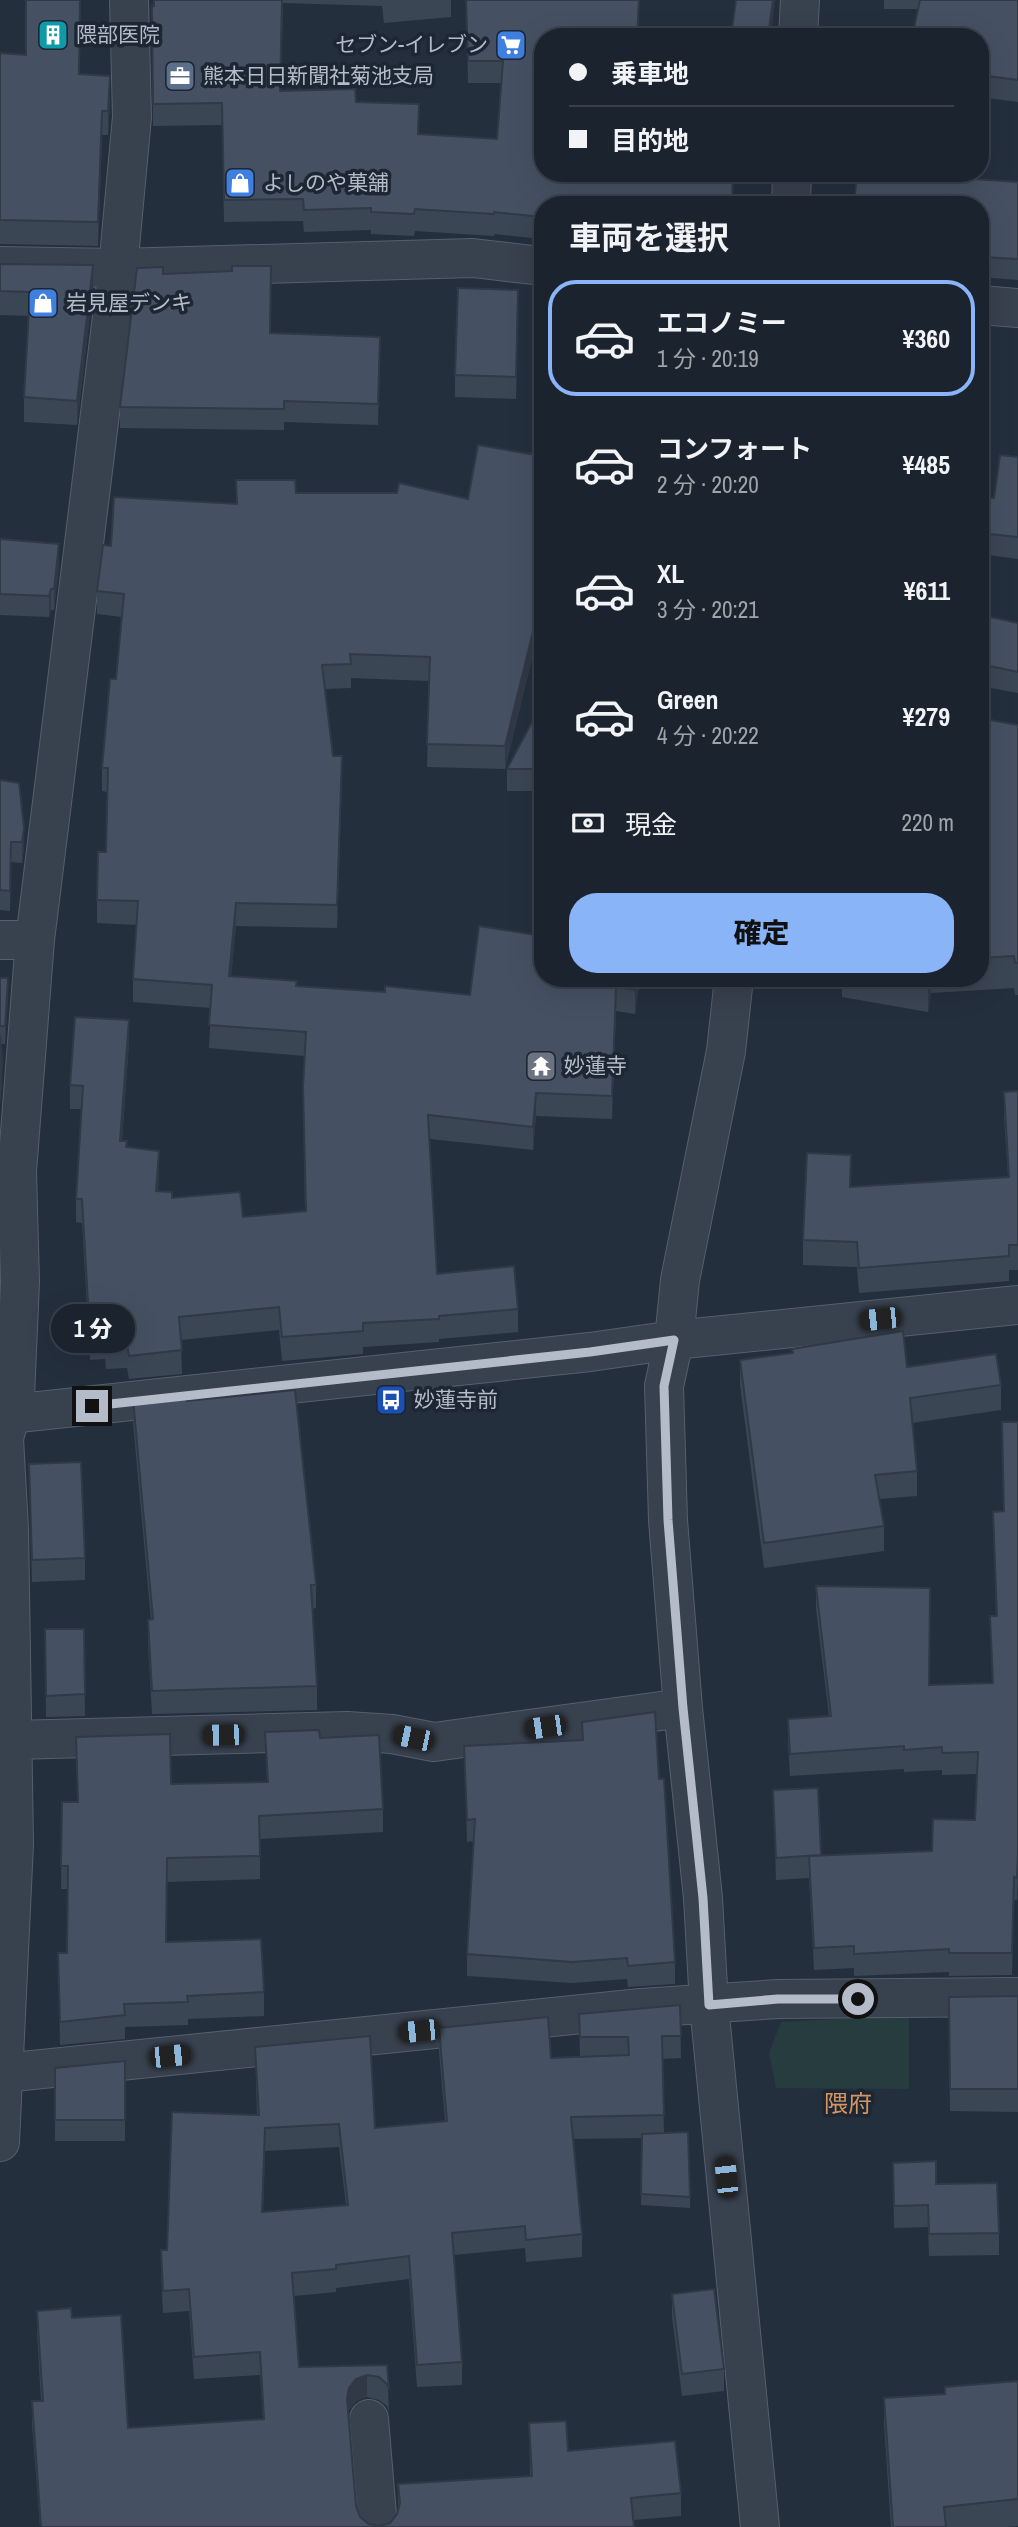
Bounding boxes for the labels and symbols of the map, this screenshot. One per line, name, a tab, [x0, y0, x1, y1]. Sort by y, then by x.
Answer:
building icon: 隈部医院	[36, 18, 70, 52]
place label: 隈部医院	[76, 20, 160, 49]
supermarket icon: セブン-イレブン	[494, 28, 528, 62]
place label: セブン-イレブン	[335, 30, 488, 59]
office icon: 熊本日日新聞社菊池支局	[163, 59, 197, 93]
place label: 熊本日日新聞社菊池支局	[203, 61, 434, 90]
shop icon: よしのや菓舗	[223, 166, 257, 200]
place label: よしのや菓舗	[263, 168, 389, 197]
shop icon: 岩見屋デンキ	[26, 286, 60, 320]
place label: 岩見屋デンキ	[66, 288, 192, 317]
temple icon: 妙蓮寺	[524, 1049, 558, 1083]
place label: 妙蓮寺	[564, 1051, 627, 1080]
callout: 1 分	[50, 1304, 134, 1354]
car	[859, 1306, 902, 1332]
bus stop icon: 妙蓮寺前	[374, 1383, 408, 1417]
place label: 妙蓮寺前	[414, 1385, 498, 1414]
route end	[76, 1390, 108, 1422]
car	[523, 1714, 568, 1740]
car	[391, 1723, 436, 1753]
car	[202, 1724, 245, 1746]
route start	[842, 1983, 874, 2015]
car	[398, 2018, 441, 2044]
car	[149, 2043, 192, 2069]
district label: 隈府	[824, 2087, 872, 2119]
car	[714, 2155, 739, 2199]

